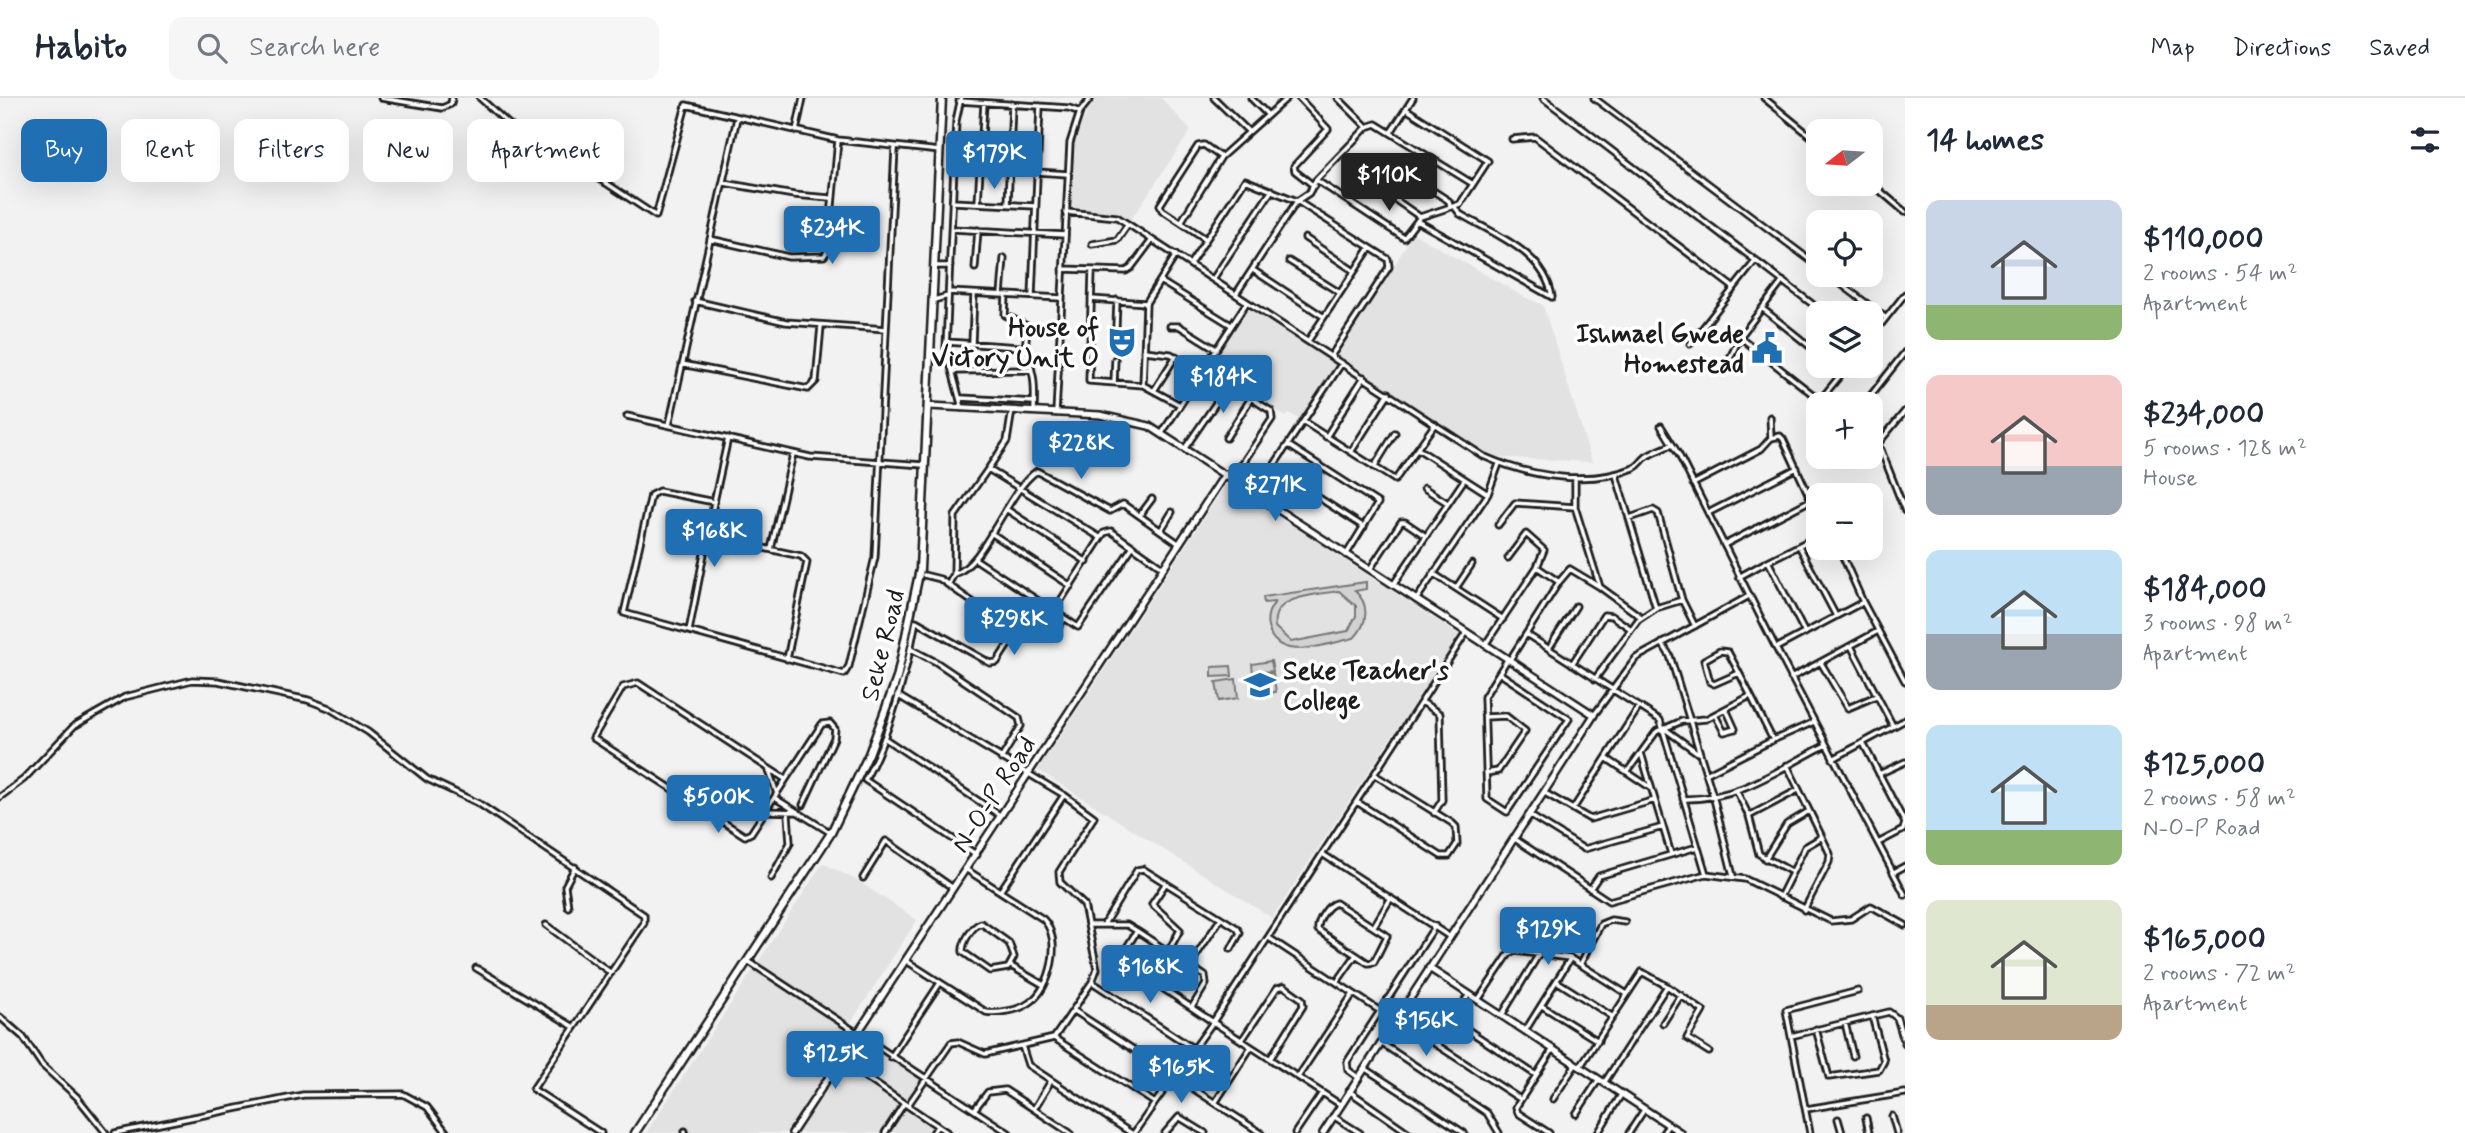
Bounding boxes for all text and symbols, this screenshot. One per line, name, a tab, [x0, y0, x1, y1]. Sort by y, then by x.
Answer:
search box	[169, 17, 659, 80]
text: Habito	[35, 26, 127, 70]
icon: search	[193, 29, 231, 67]
text: Search here	[249, 31, 380, 65]
text: Map	[2151, 33, 2195, 64]
text: Directions	[2233, 33, 2331, 64]
text: Saved	[2369, 33, 2430, 64]
chip: Buy	[21, 119, 107, 182]
chip: Rent	[121, 119, 220, 182]
chip: Filters	[234, 119, 349, 182]
chip: New	[363, 119, 453, 182]
chip: Apartment	[467, 119, 624, 182]
north arrow	[1806, 119, 1883, 196]
map controls	[1806, 119, 1883, 560]
text: 14 homes	[1926, 121, 2044, 160]
icon: filters	[2406, 121, 2444, 159]
pin: $179K	[945, 132, 1043, 191]
text: $179K	[962, 139, 1026, 169]
pin: $110K	[1340, 153, 1438, 213]
text: $110K	[1357, 161, 1421, 191]
pin: $234K	[783, 206, 881, 266]
button: locate	[1806, 210, 1883, 287]
text: $234K	[800, 214, 864, 244]
text: $110,000	[2143, 220, 2263, 259]
icon: home	[1982, 228, 2066, 312]
text: 2 rooms · 54 m²	[2143, 259, 2297, 289]
text: Apartment	[2143, 289, 2248, 319]
button: layers	[1806, 301, 1883, 378]
place label: House of Victory Unit O	[932, 312, 1099, 376]
place label: Ishmael Gwede Homestead	[1576, 318, 1744, 382]
theatre icon: House of Victory Unit O	[1105, 325, 1139, 359]
public building icon: Ishmael Gwede Homestead	[1750, 331, 1784, 365]
pin: $184K	[1174, 356, 1272, 415]
text: $184K	[1190, 363, 1256, 393]
button: +	[1806, 392, 1883, 469]
text: $234,000	[2143, 395, 2264, 434]
icon: home	[1982, 403, 2066, 487]
pin: $228K	[1032, 422, 1130, 481]
text: $228K	[1048, 429, 1114, 459]
text: 5 rooms · 128 m²	[2143, 434, 2307, 464]
pin: $271K	[1226, 464, 1324, 523]
text: House	[2143, 464, 2197, 494]
text: $271K	[1244, 471, 1306, 501]
button: −	[1806, 483, 1883, 560]
pin: $168K	[665, 510, 763, 569]
text: $168K	[681, 517, 747, 547]
text: $184,000	[2143, 570, 2267, 609]
icon: home	[1982, 578, 2066, 662]
street label: Seke Road	[854, 586, 914, 705]
pin: $298K	[965, 598, 1063, 657]
text: $298K	[980, 605, 1048, 635]
text: 3 rooms · 98 m²	[2143, 609, 2293, 639]
text: Apartment	[2143, 639, 2248, 669]
place label: Seke Teacher's College	[1283, 655, 1449, 720]
school or university icon: Seke Teacher's College	[1243, 668, 1277, 702]
street label: N-O-P Road	[944, 730, 1045, 860]
text: $125,000	[2143, 745, 2265, 784]
icon: home	[1982, 753, 2066, 837]
pin: $500K	[669, 776, 767, 835]
text: $500K	[683, 783, 753, 813]
text: 2 rooms · 58 m²	[2143, 784, 2296, 814]
text: N-O-P Road	[2143, 814, 2260, 844]
pin: $129K	[1499, 908, 1597, 967]
text: $129K	[1516, 915, 1580, 945]
text: $165,000	[2143, 920, 2266, 959]
icon: home	[1982, 928, 2066, 1012]
pin: $168K	[1101, 946, 1199, 1005]
text: $168K	[1117, 953, 1183, 983]
text: 2 rooms · 72 m²	[2143, 959, 2296, 989]
text: Apartment	[2143, 989, 2248, 1019]
pin: $156K	[1377, 998, 1475, 1058]
text: $156K	[1394, 1006, 1458, 1036]
pin: $125K	[786, 1032, 884, 1091]
text: $125K	[803, 1039, 867, 1069]
pin: $165K	[1132, 1046, 1230, 1105]
text: $165K	[1148, 1053, 1214, 1083]

